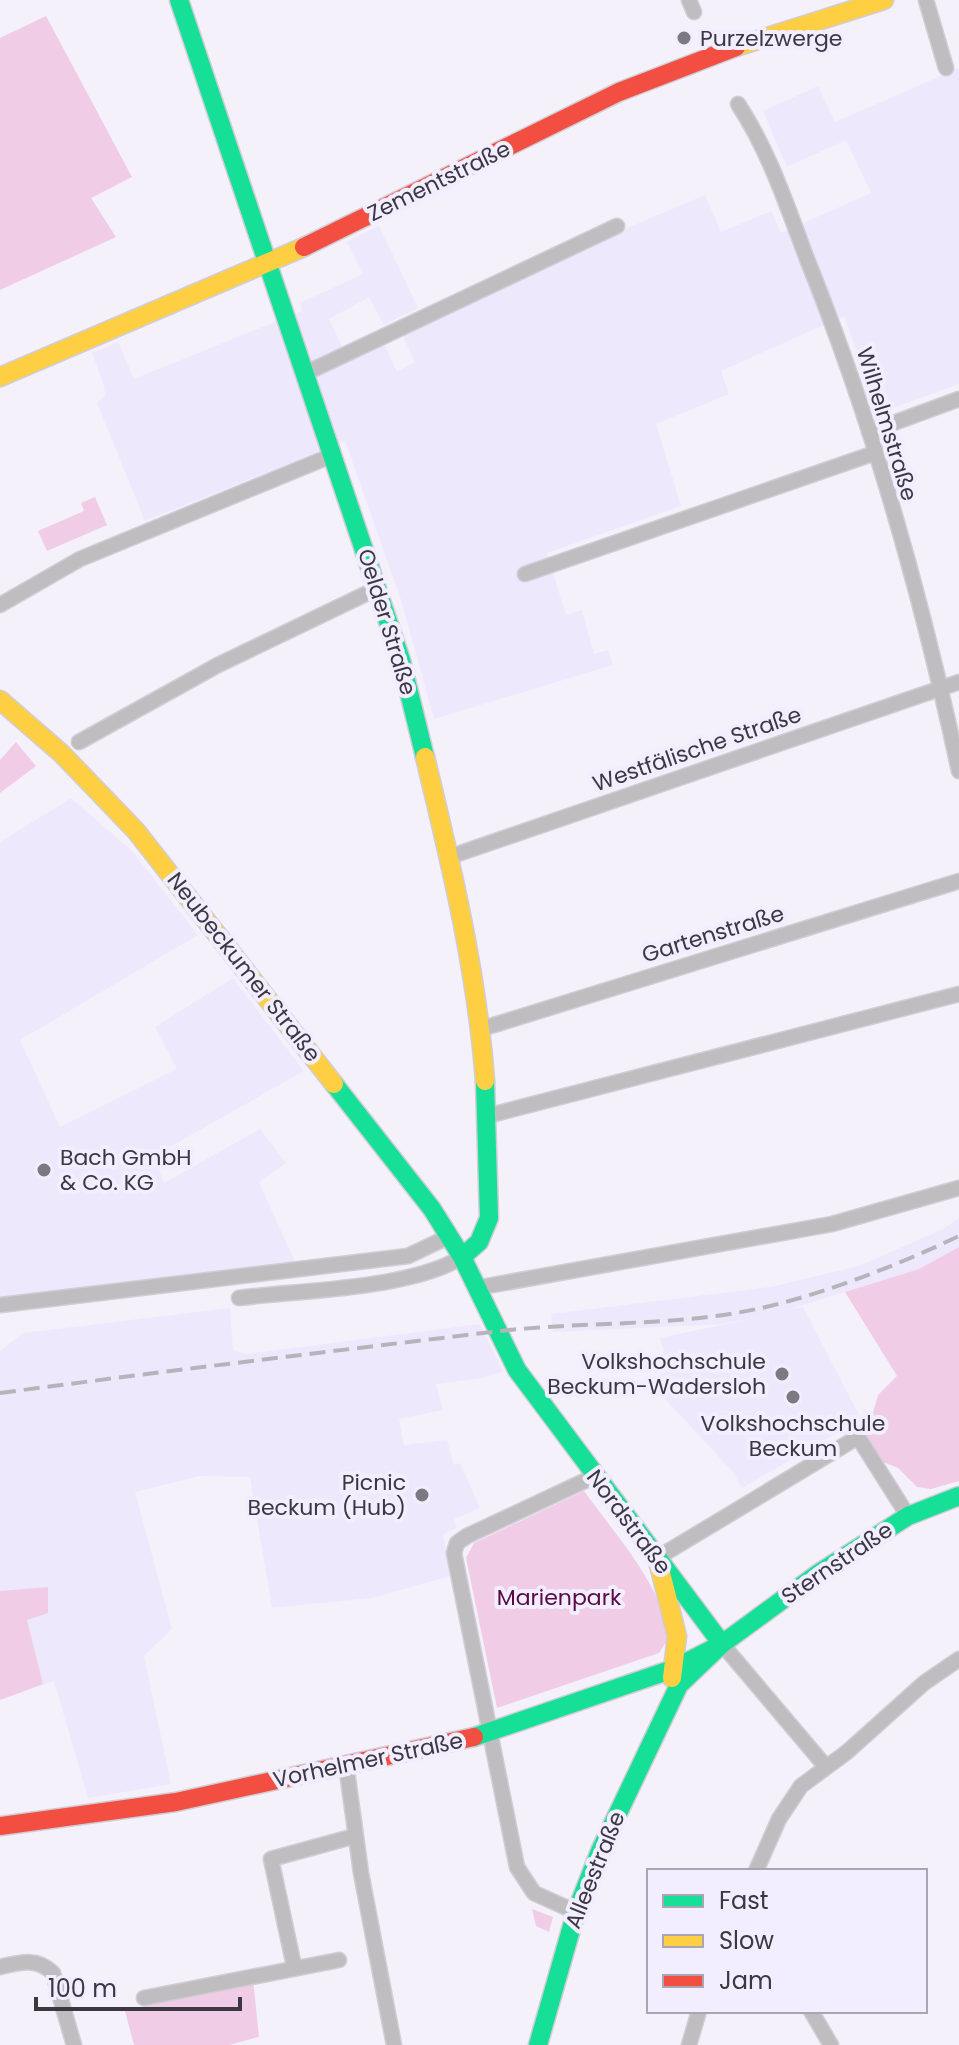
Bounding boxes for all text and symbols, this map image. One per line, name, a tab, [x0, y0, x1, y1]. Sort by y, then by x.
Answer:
place label: Purzelzwerge	[700, 23, 843, 54]
marker: Purzelzwerge	[675, 29, 693, 47]
street label: Zementstraße	[362, 133, 516, 229]
street label: Wilhelmstraße	[849, 343, 925, 505]
street label: Oelder Straße	[350, 545, 424, 699]
street label: Westfälische Straße	[589, 699, 805, 799]
street label: Neubeckumer Straße	[160, 865, 328, 1069]
street label: Gartenstraße	[638, 898, 788, 970]
place label: Bach GmbH & Co. KG	[60, 1142, 192, 1198]
marker: Bach GmbH & Co. KG	[35, 1161, 53, 1179]
place label: Volkshochschule Beckum-Wadersloh	[547, 1346, 766, 1402]
marker: Volkshochschule Beckum-Wadersloh	[773, 1365, 791, 1383]
marker: Volkshochschule Beckum	[784, 1388, 802, 1406]
place label: Volkshochschule Beckum	[701, 1408, 885, 1464]
street label: Nordstraße	[579, 1463, 679, 1581]
place label: Picnic Beckum (Hub)	[247, 1467, 406, 1523]
marker: Picnic Beckum (Hub)	[413, 1486, 431, 1504]
street label: Sternstraße	[775, 1514, 899, 1612]
park label: Marienpark	[497, 1582, 622, 1613]
street label: Vorhelmer Straße	[270, 1725, 466, 1795]
street label: Alleestraße	[557, 1807, 633, 1933]
legend	[647, 1869, 927, 2013]
text: Fast	[719, 1884, 769, 1917]
text: Slow	[719, 1924, 774, 1957]
scale bar	[36, 1961, 240, 2011]
text: Jam	[719, 1964, 773, 1997]
text: 100 m	[48, 1972, 117, 2005]

